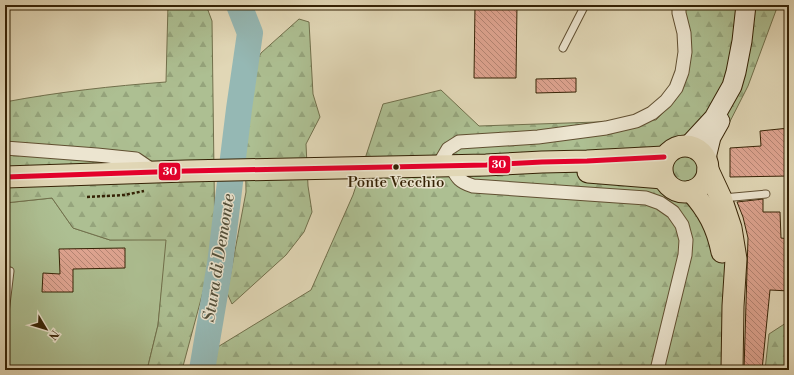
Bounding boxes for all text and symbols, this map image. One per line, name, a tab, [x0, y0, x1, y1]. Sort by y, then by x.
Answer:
line badge: 30	[488, 155, 511, 174]
text: 30	[492, 158, 506, 172]
line badge: 30	[158, 162, 181, 181]
marker: Ponte Vecchio	[391, 162, 401, 172]
text: 30	[163, 165, 177, 179]
place label: Ponte Vecchio	[348, 173, 444, 192]
water label: Stura di Demonte	[198, 192, 240, 324]
north arrow	[26, 309, 66, 349]
text: N	[45, 327, 61, 343]

